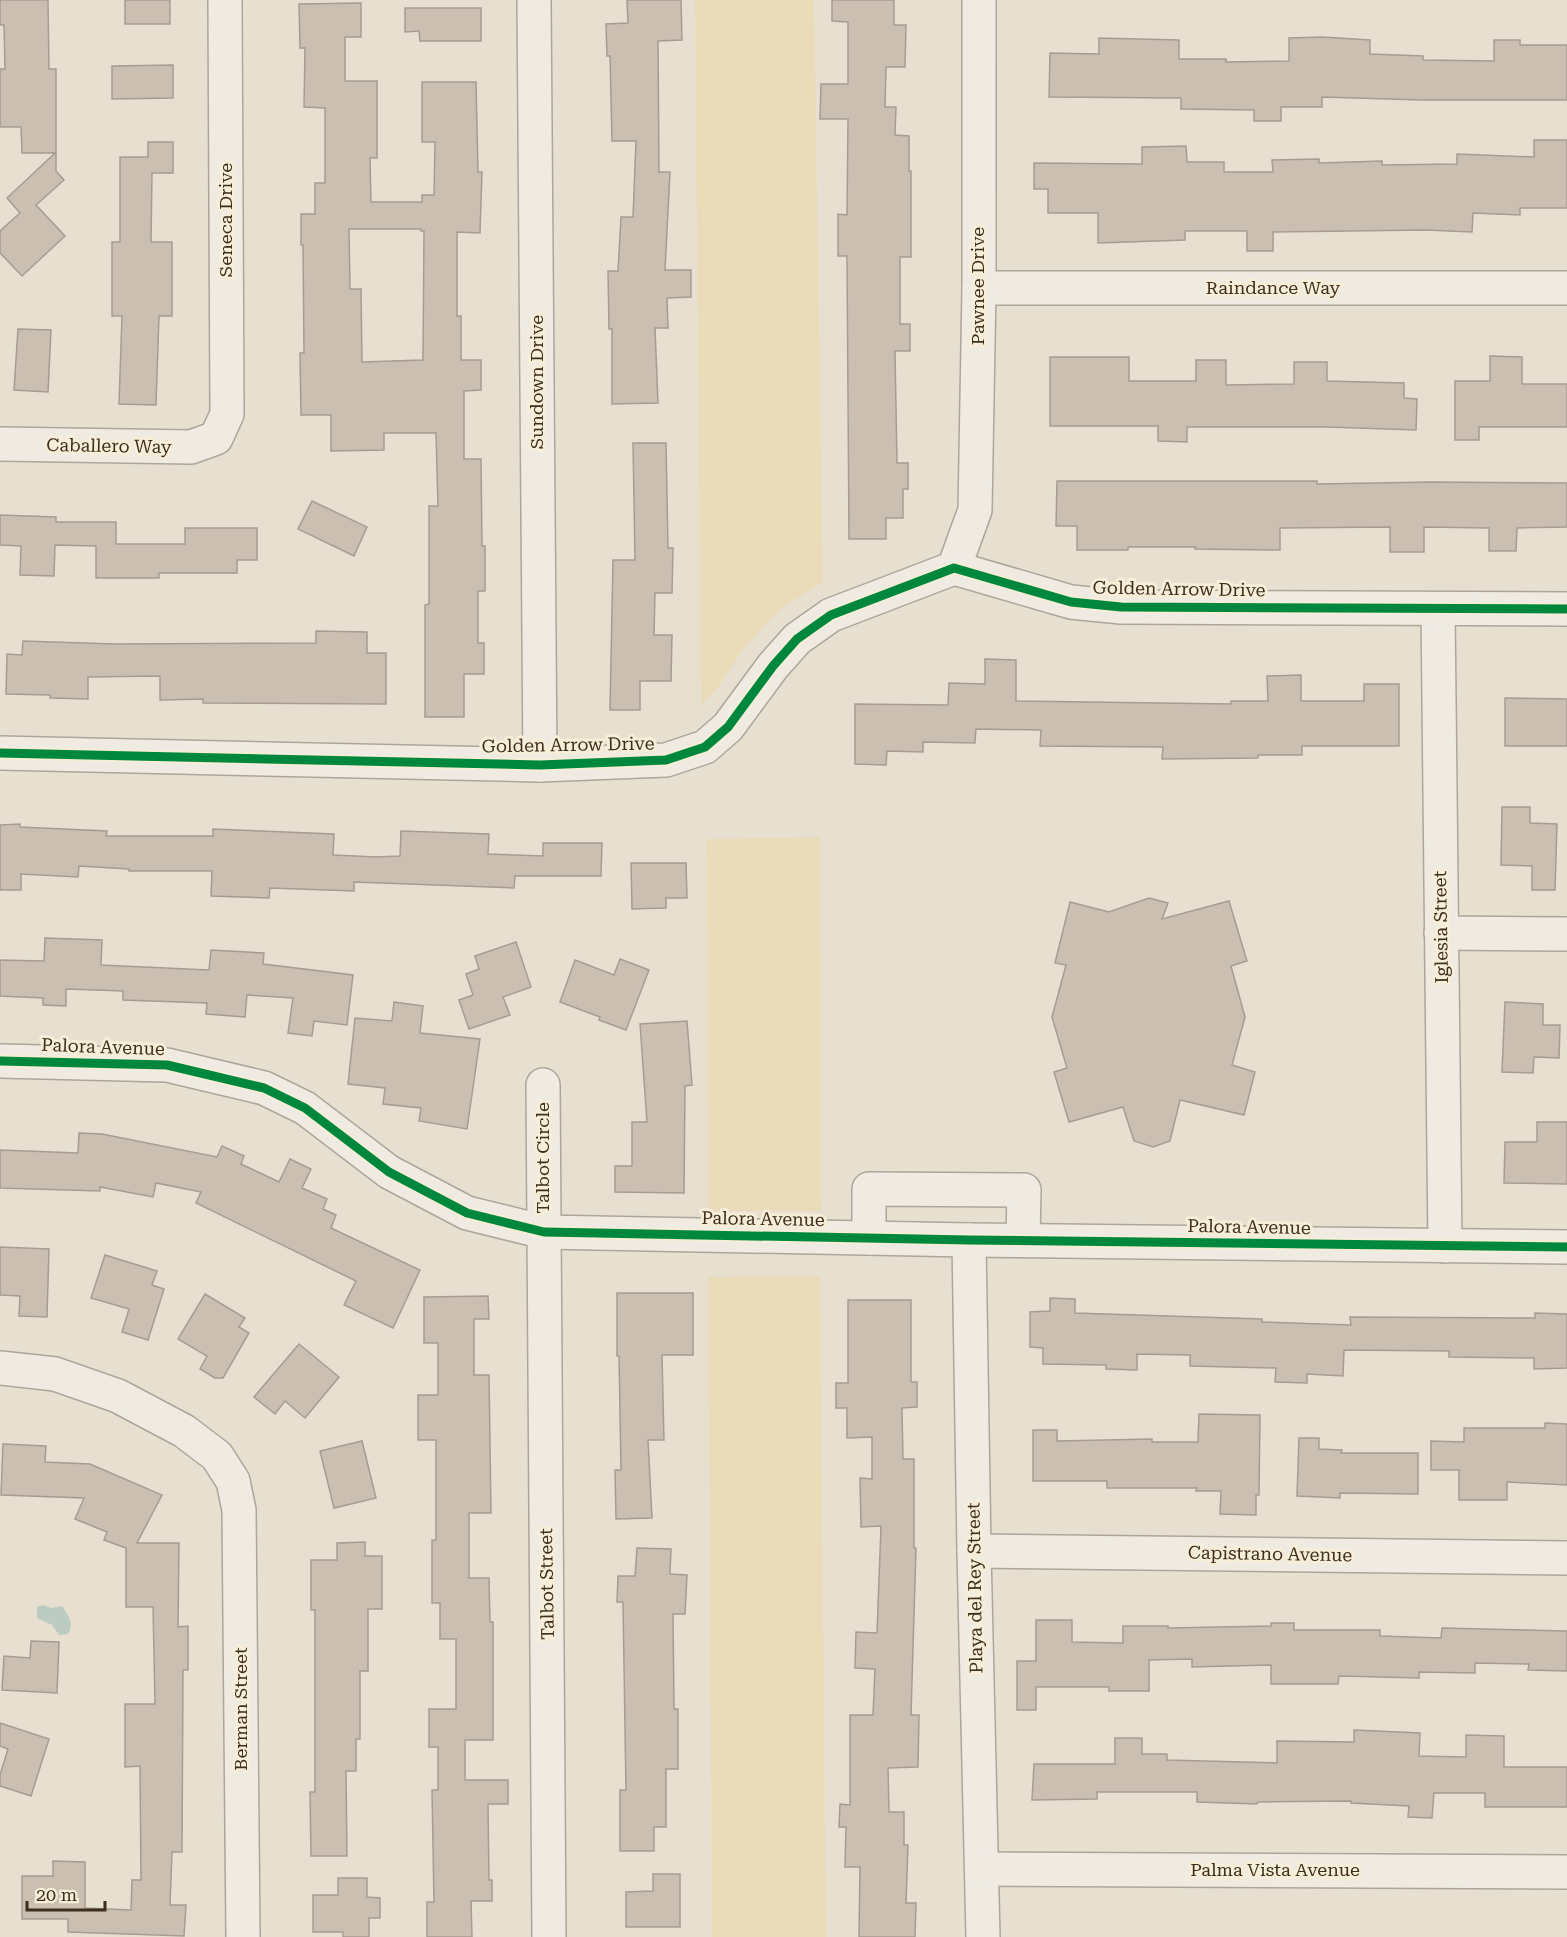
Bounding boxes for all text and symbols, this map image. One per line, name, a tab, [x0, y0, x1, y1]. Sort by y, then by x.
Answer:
street label: Seneca Drive	[215, 163, 236, 277]
street label: Pawnee Drive	[967, 227, 988, 345]
street label: Raindance Way	[1206, 277, 1341, 298]
street label: Sundown Drive	[526, 315, 547, 449]
street label: Caballero Way	[46, 434, 172, 457]
street label: Golden Arrow Drive	[1092, 576, 1266, 601]
street label: Golden Arrow Drive	[481, 732, 655, 757]
street label: Iglesia Street	[1429, 870, 1452, 984]
street label: Palora Avenue	[41, 1034, 165, 1059]
street label: Talbot Circle	[532, 1102, 553, 1214]
street label: Palora Avenue	[701, 1207, 825, 1230]
street label: Palora Avenue	[1187, 1215, 1311, 1238]
street label: Playa del Rey Street	[963, 1502, 986, 1674]
street label: Talbot Street	[535, 1528, 558, 1640]
street label: Capistrano Avenue	[1188, 1542, 1352, 1565]
street label: Berman Street	[230, 1647, 251, 1771]
street label: Palma Vista Avenue	[1190, 1859, 1360, 1880]
scale bar	[27, 1874, 105, 1912]
text: 20 m	[36, 1884, 77, 1905]

